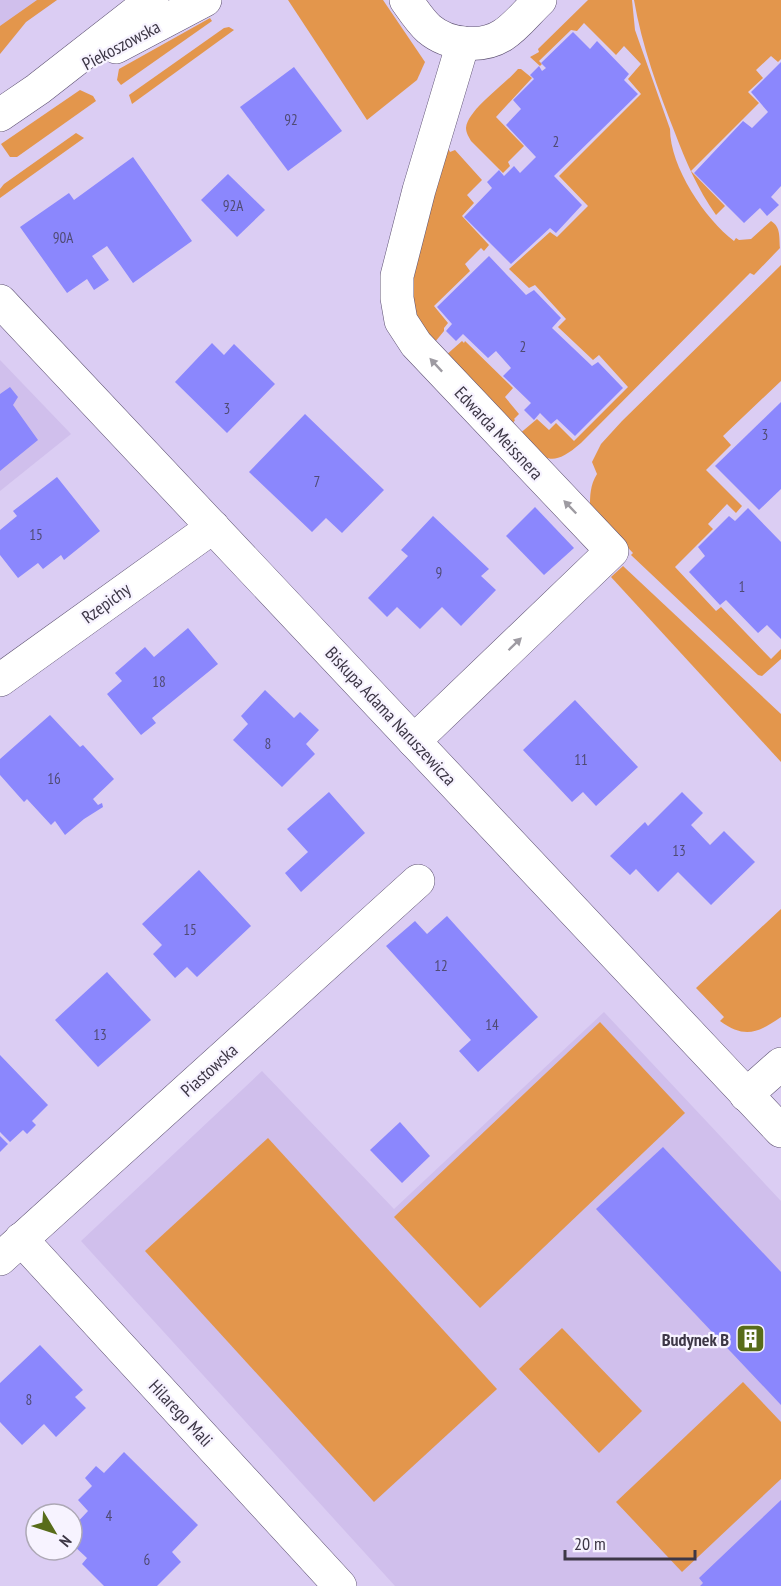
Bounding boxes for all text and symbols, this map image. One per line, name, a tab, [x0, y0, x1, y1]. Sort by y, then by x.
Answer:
street label: Piekoszowska	[78, 15, 164, 75]
house number: 92	[284, 110, 298, 129]
house number: 2	[553, 132, 559, 151]
house number: 92A	[223, 196, 244, 215]
house number: 90A	[53, 228, 74, 247]
house number: 2	[520, 337, 526, 356]
one-way arrow	[429, 358, 443, 373]
street label: Edwarda Meissnera	[450, 381, 548, 485]
house number: 3	[224, 399, 230, 418]
house number: 3	[762, 425, 768, 444]
house number: 7	[314, 472, 320, 491]
one-way arrow	[563, 500, 577, 514]
house number: 15	[29, 525, 43, 544]
house number: 9	[436, 563, 442, 582]
street label: Rzepichy	[77, 577, 135, 628]
house number: 1	[739, 577, 745, 596]
one-way arrow	[508, 637, 522, 651]
street label: Biskupa Adama Naruszewicza	[321, 642, 461, 790]
house number: 18	[152, 672, 166, 691]
house number: 8	[265, 734, 271, 753]
house number: 11	[574, 750, 588, 769]
house number: 16	[47, 769, 61, 788]
house number: 13	[672, 841, 686, 860]
house number: 15	[183, 920, 197, 939]
house number: 12	[434, 956, 448, 975]
house number: 14	[485, 1015, 499, 1034]
house number: 13	[93, 1025, 107, 1044]
street label: Piastowska	[176, 1038, 242, 1102]
building icon: Budynek B	[734, 1323, 766, 1355]
place label: Budynek B	[662, 1328, 729, 1351]
street label: Hilarego Mali	[144, 1375, 218, 1451]
house number: 8	[26, 1390, 32, 1409]
north arrow	[24, 1502, 84, 1562]
house number: 4	[106, 1506, 113, 1525]
scale bar	[565, 1523, 696, 1561]
text: N	[55, 1532, 76, 1551]
text: 20 m	[574, 1532, 606, 1555]
house number: 6	[144, 1550, 151, 1569]

